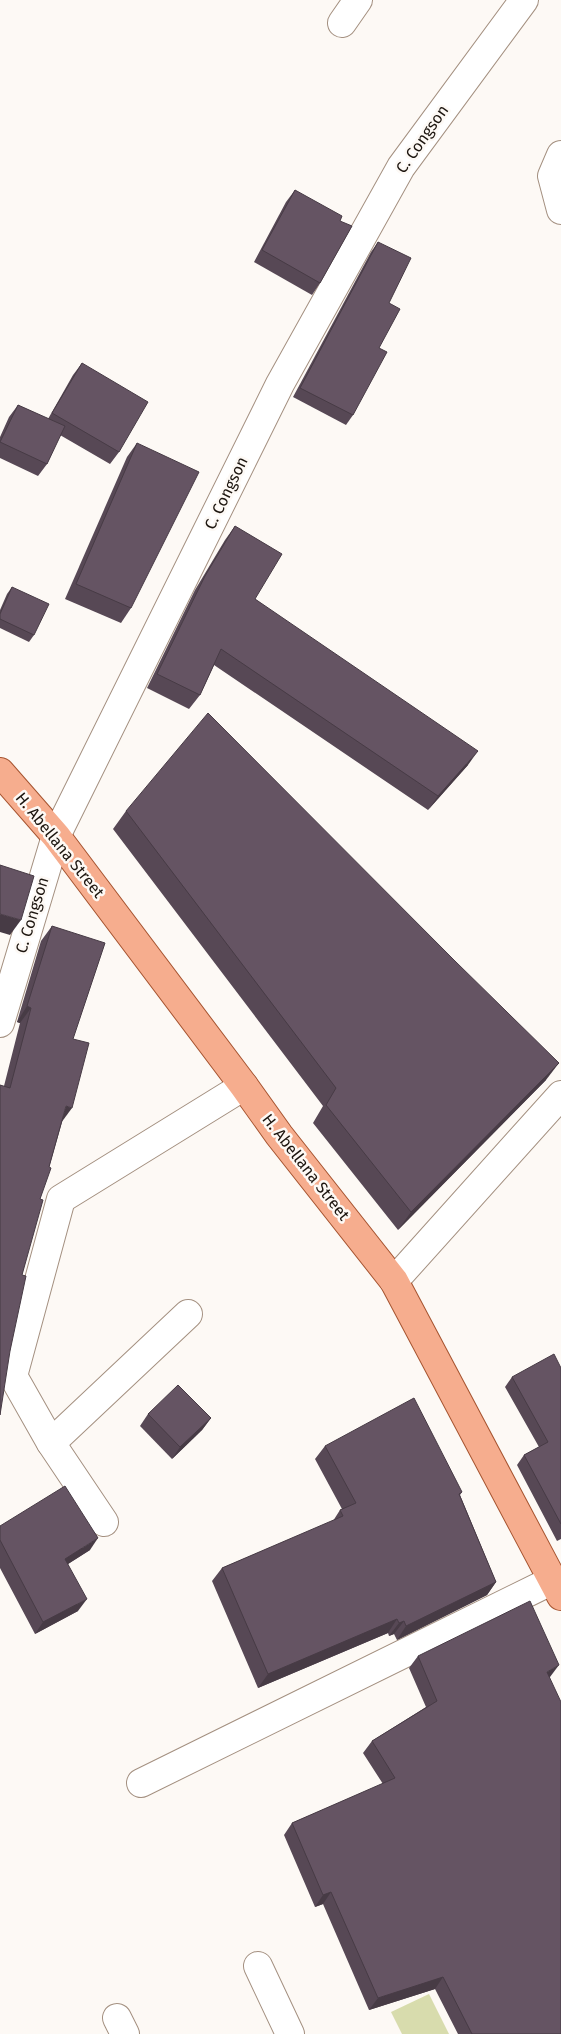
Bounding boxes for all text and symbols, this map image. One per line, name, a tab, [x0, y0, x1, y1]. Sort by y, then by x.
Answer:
street label: C. Congson	[392, 101, 452, 177]
street label: C. Congson	[200, 453, 252, 533]
street label: H. Abellana Street	[12, 788, 108, 902]
street label: C. Congson	[11, 875, 53, 955]
street label: H. Abellana Street	[258, 1110, 354, 1224]

